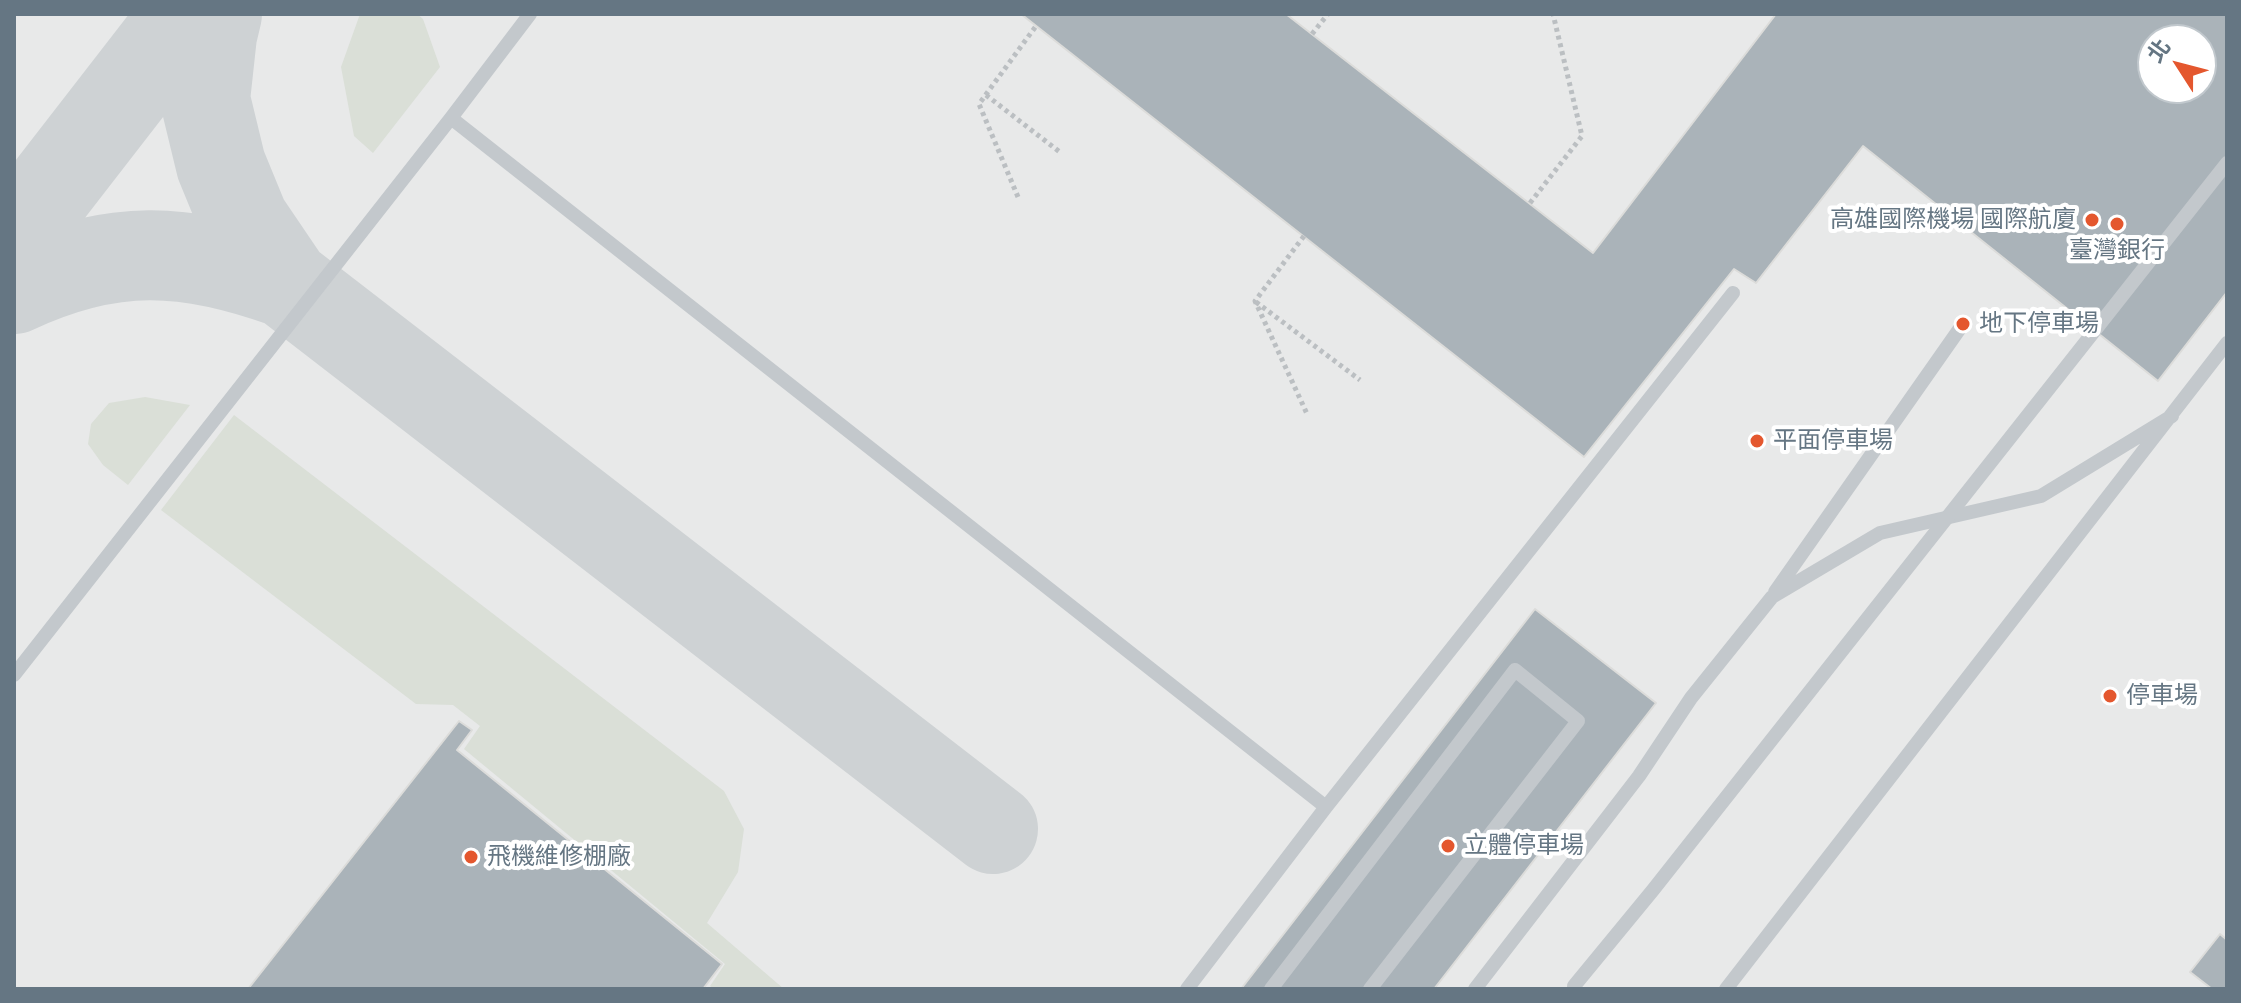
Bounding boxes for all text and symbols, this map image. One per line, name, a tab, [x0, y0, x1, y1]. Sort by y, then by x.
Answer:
north arrow	[2137, 24, 2217, 104]
text: 北	[2141, 34, 2176, 68]
place label: 高雄國際機場 國際航廈	[1830, 206, 2076, 234]
marker: 高雄國際機場 國際航廈	[2083, 211, 2101, 229]
marker: 臺灣銀行	[2108, 215, 2126, 233]
place label: 臺灣銀行	[2069, 237, 2165, 265]
place label: 地下停車場	[1979, 310, 2099, 338]
marker: 地下停車場	[1954, 315, 1972, 333]
place label: 平面停車場	[1773, 427, 1893, 455]
marker: 平面停車場	[1748, 432, 1766, 450]
place label: 停車場	[2126, 682, 2198, 710]
marker: 停車場	[2101, 687, 2119, 705]
place label: 立體停車場	[1464, 832, 1584, 860]
marker: 立體停車場	[1439, 837, 1457, 855]
place label: 飛機維修棚廠	[487, 843, 631, 871]
marker: 飛機維修棚廠	[462, 848, 480, 866]

